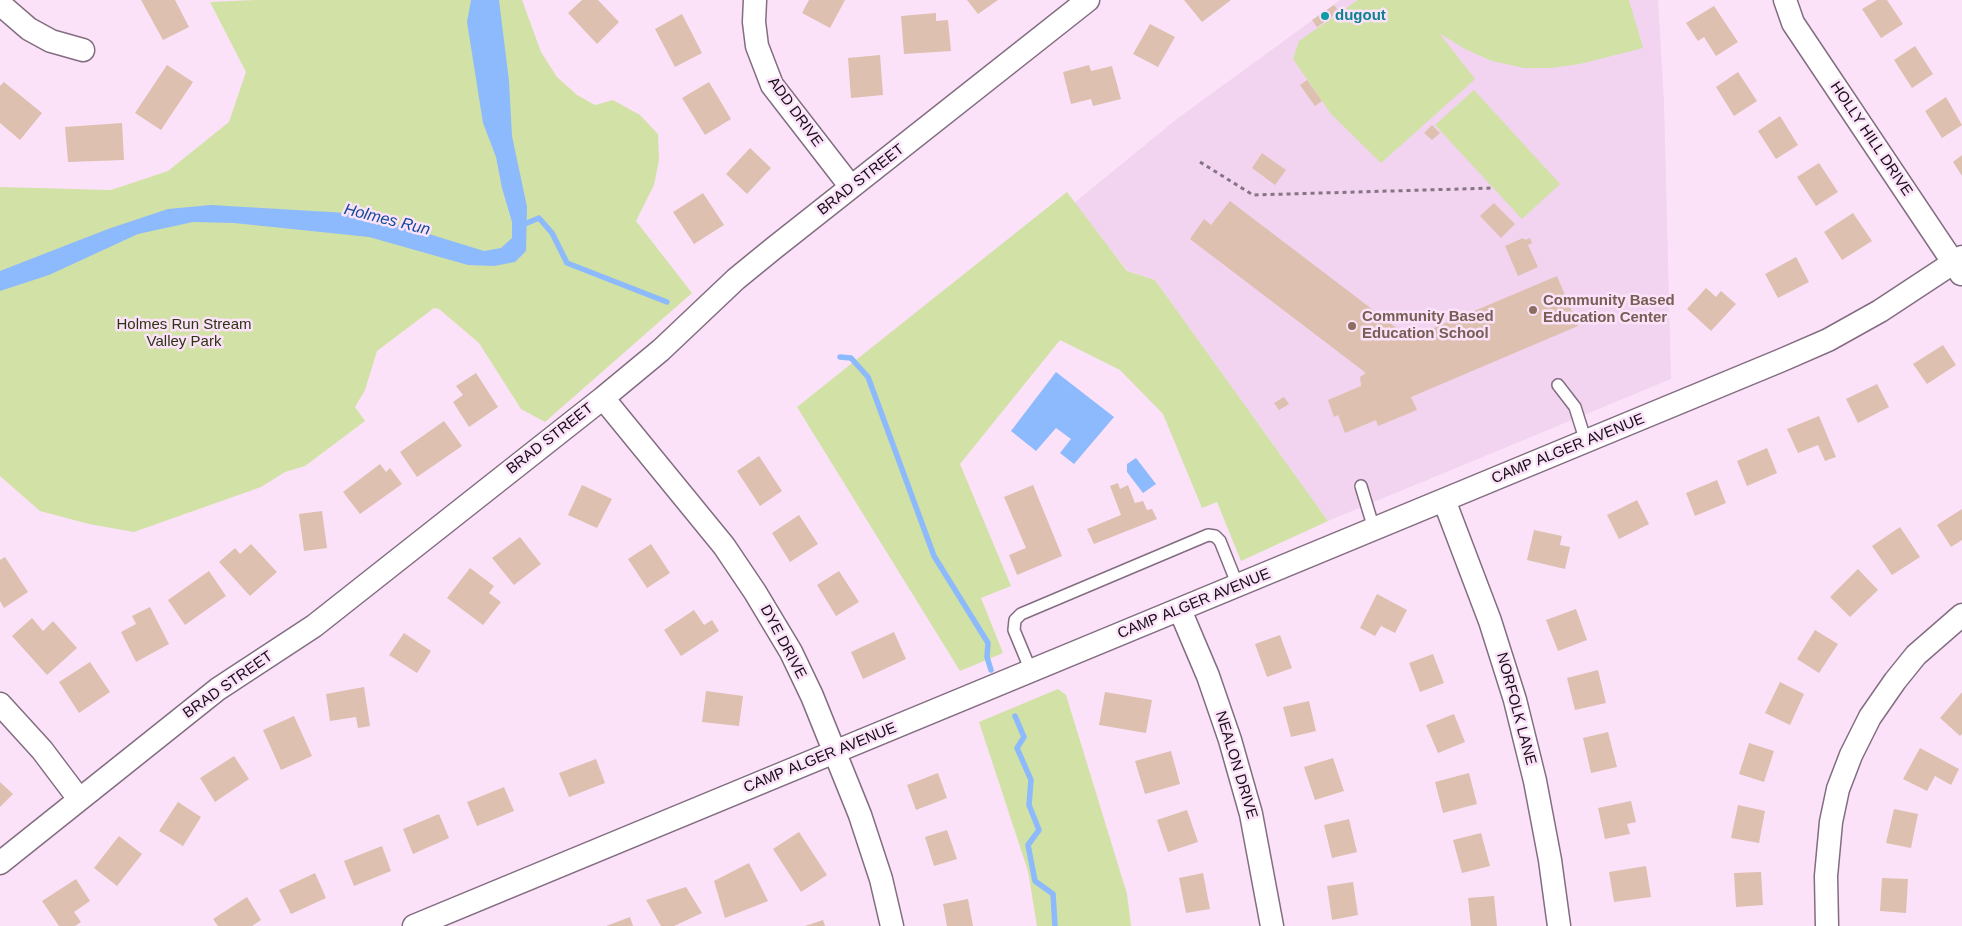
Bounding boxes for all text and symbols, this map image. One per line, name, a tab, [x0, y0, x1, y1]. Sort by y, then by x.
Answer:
place label: dugout	[1335, 7, 1386, 25]
marker: dugout	[1319, 10, 1331, 22]
street label: ADD DRIVE	[764, 74, 826, 150]
street label: HOLLY HILL DRIVE	[1826, 78, 1916, 200]
street label: BRAD STREET	[814, 141, 908, 219]
water label: Holmes Run	[342, 200, 432, 240]
place label: Community Based Education Center	[1543, 292, 1675, 327]
marker: Community Based Education Center	[1527, 304, 1539, 316]
place label: Community Based Education School	[1362, 308, 1494, 343]
park label: Holmes Run Stream Valley Park	[116, 316, 252, 351]
marker: Community Based Education School	[1346, 320, 1358, 332]
street label: BRAD STREET	[503, 400, 597, 478]
street label: CAMP ALGER AVENUE	[1489, 410, 1647, 488]
street label: CAMP ALGER AVENUE	[1115, 565, 1273, 643]
street label: DYE DRIVE	[756, 602, 810, 682]
street label: BRAD STREET	[180, 648, 276, 722]
street label: NORFOLK LANE	[1492, 651, 1540, 767]
street label: NEALON DRIVE	[1211, 709, 1261, 821]
street label: CAMP ALGER AVENUE	[741, 719, 899, 797]

